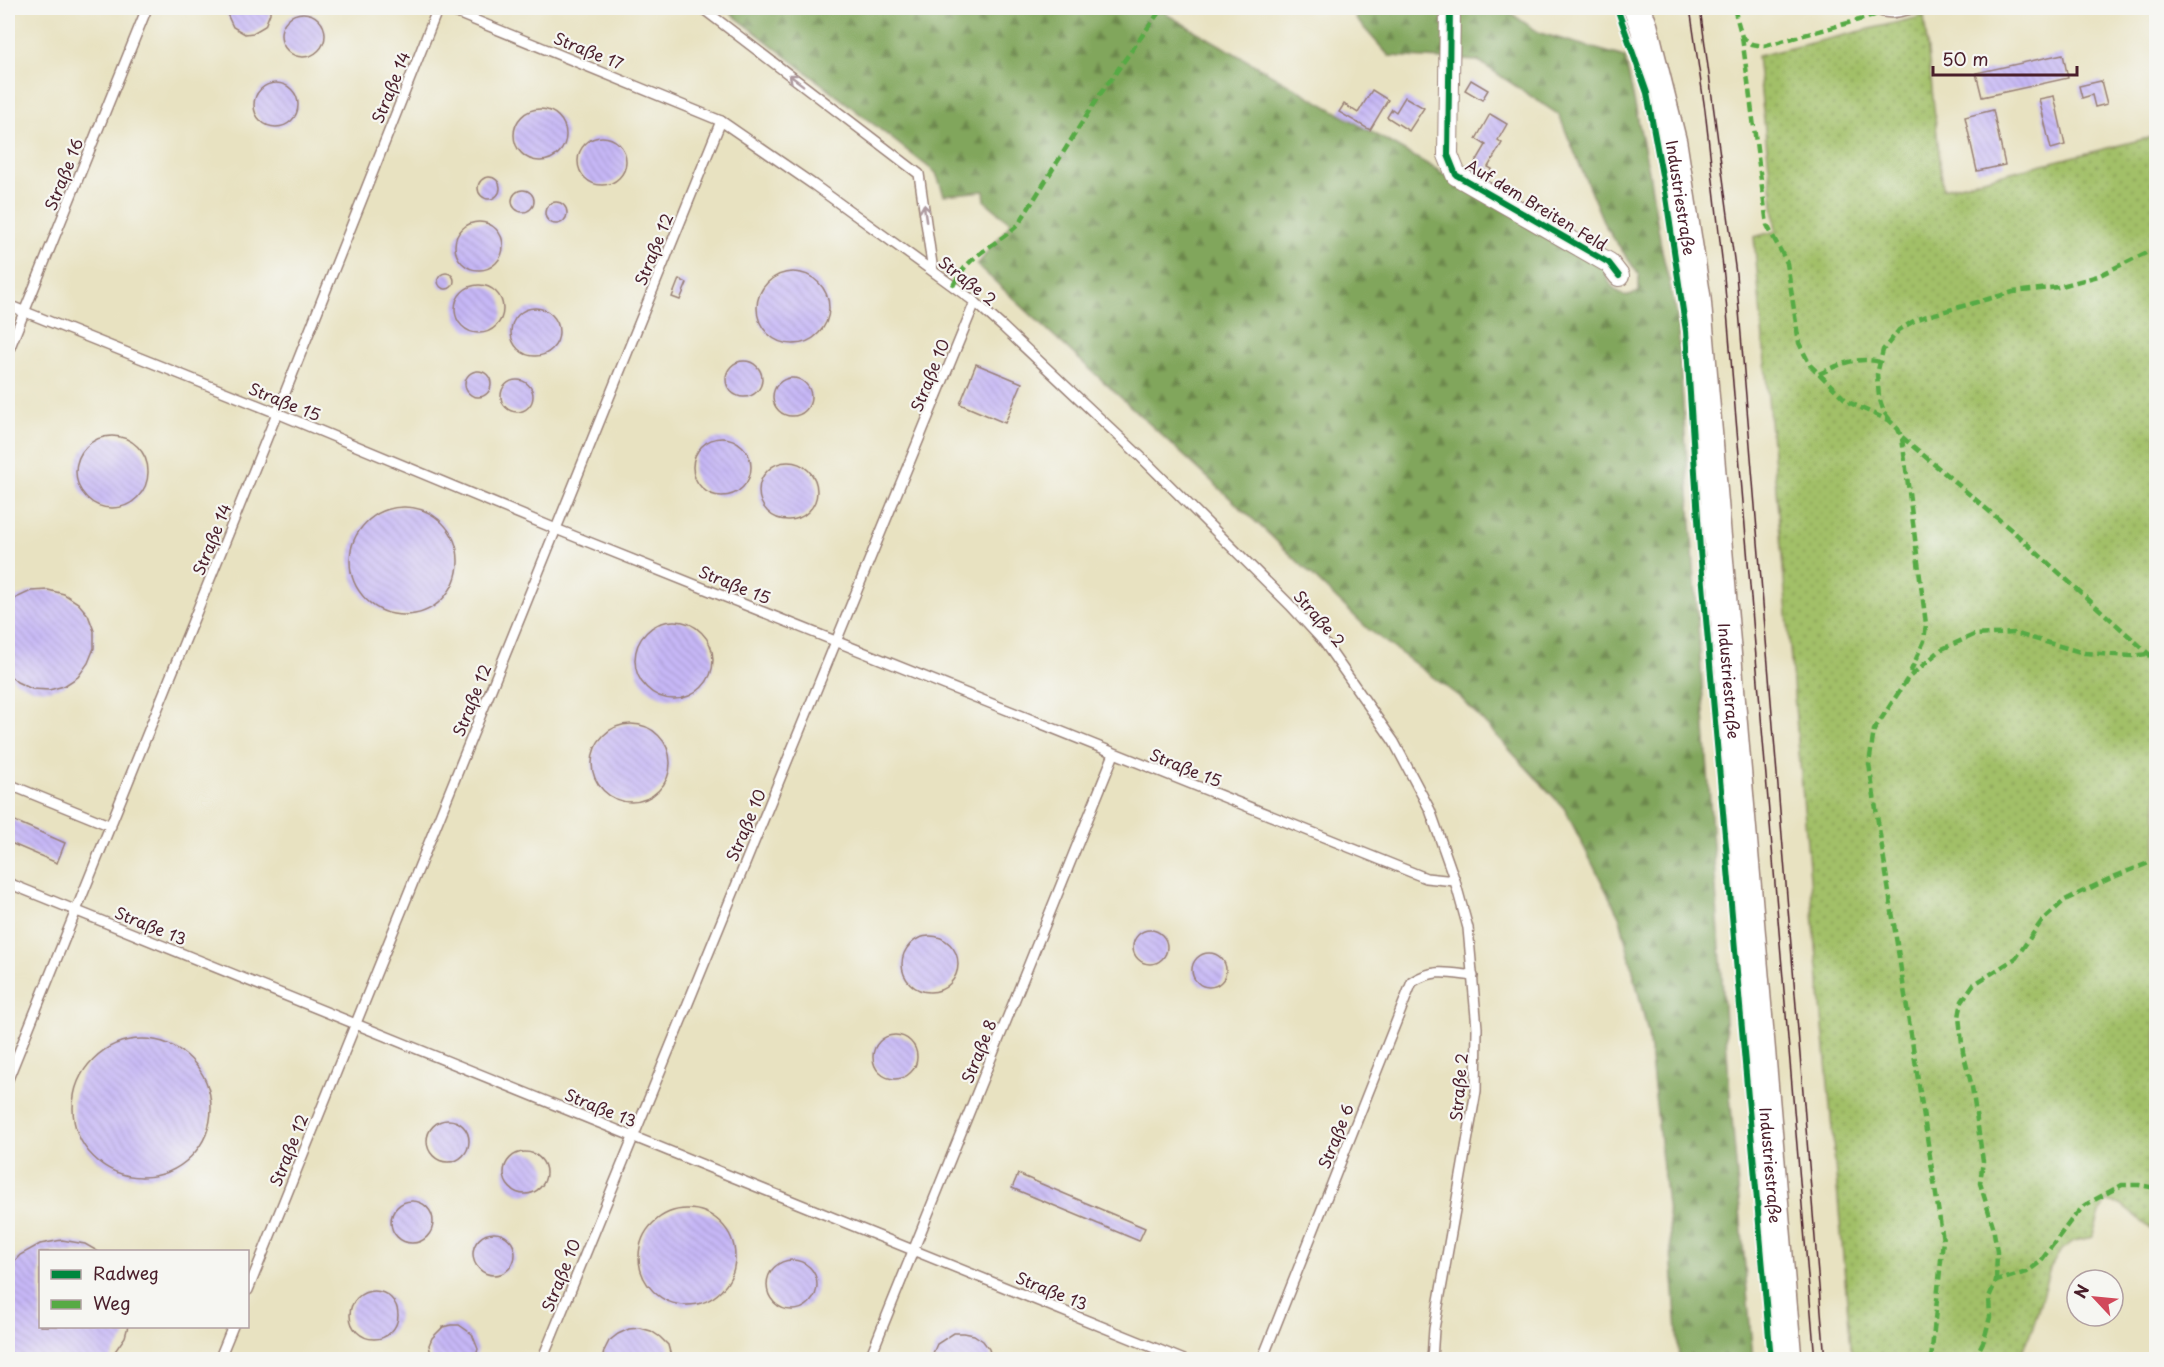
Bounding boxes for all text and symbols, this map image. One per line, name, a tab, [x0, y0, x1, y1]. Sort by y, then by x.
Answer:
street label: Straße 17	[550, 25, 628, 75]
scale bar	[1933, 39, 2077, 77]
text: 50 m	[1942, 45, 1989, 72]
street label: Straße 14	[365, 47, 415, 127]
one-way arrow	[788, 73, 804, 86]
street label: Straße 16	[38, 134, 88, 214]
street label: Industriestraße	[1661, 137, 1702, 257]
street label: Auf dem Breiten Feld	[1462, 152, 1612, 256]
one-way arrow	[919, 204, 930, 224]
street label: Straße 12	[628, 209, 678, 289]
street label: Straße 2	[934, 249, 1002, 311]
street label: Straße 10	[904, 335, 954, 415]
street label: Straße 15	[245, 376, 325, 426]
street label: Straße 14	[186, 499, 236, 579]
street label: Straße 15	[695, 559, 775, 609]
street label: Straße 2	[1288, 584, 1352, 652]
street label: Industriestraße	[1713, 622, 1747, 740]
street label: Straße 12	[446, 660, 496, 740]
street label: Straße 15	[1146, 742, 1226, 792]
street label: Straße 10	[719, 785, 771, 865]
street label: Straße 13	[111, 900, 191, 950]
street label: Straße 8	[954, 1015, 1002, 1087]
street label: Straße 2	[1443, 1052, 1473, 1122]
street label: Straße 13	[561, 1082, 641, 1132]
street label: Straße 6	[1311, 1100, 1359, 1172]
street label: Industriestraße	[1754, 1106, 1788, 1224]
street label: Straße 12	[263, 1110, 313, 1190]
street label: Straße 10	[535, 1235, 585, 1315]
legend	[39, 1250, 249, 1328]
text: Radweg	[93, 1259, 159, 1286]
street label: Straße 13	[1012, 1265, 1092, 1315]
north arrow	[2065, 1268, 2125, 1328]
text: N	[2067, 1280, 2094, 1302]
text: Weg	[93, 1289, 131, 1316]

